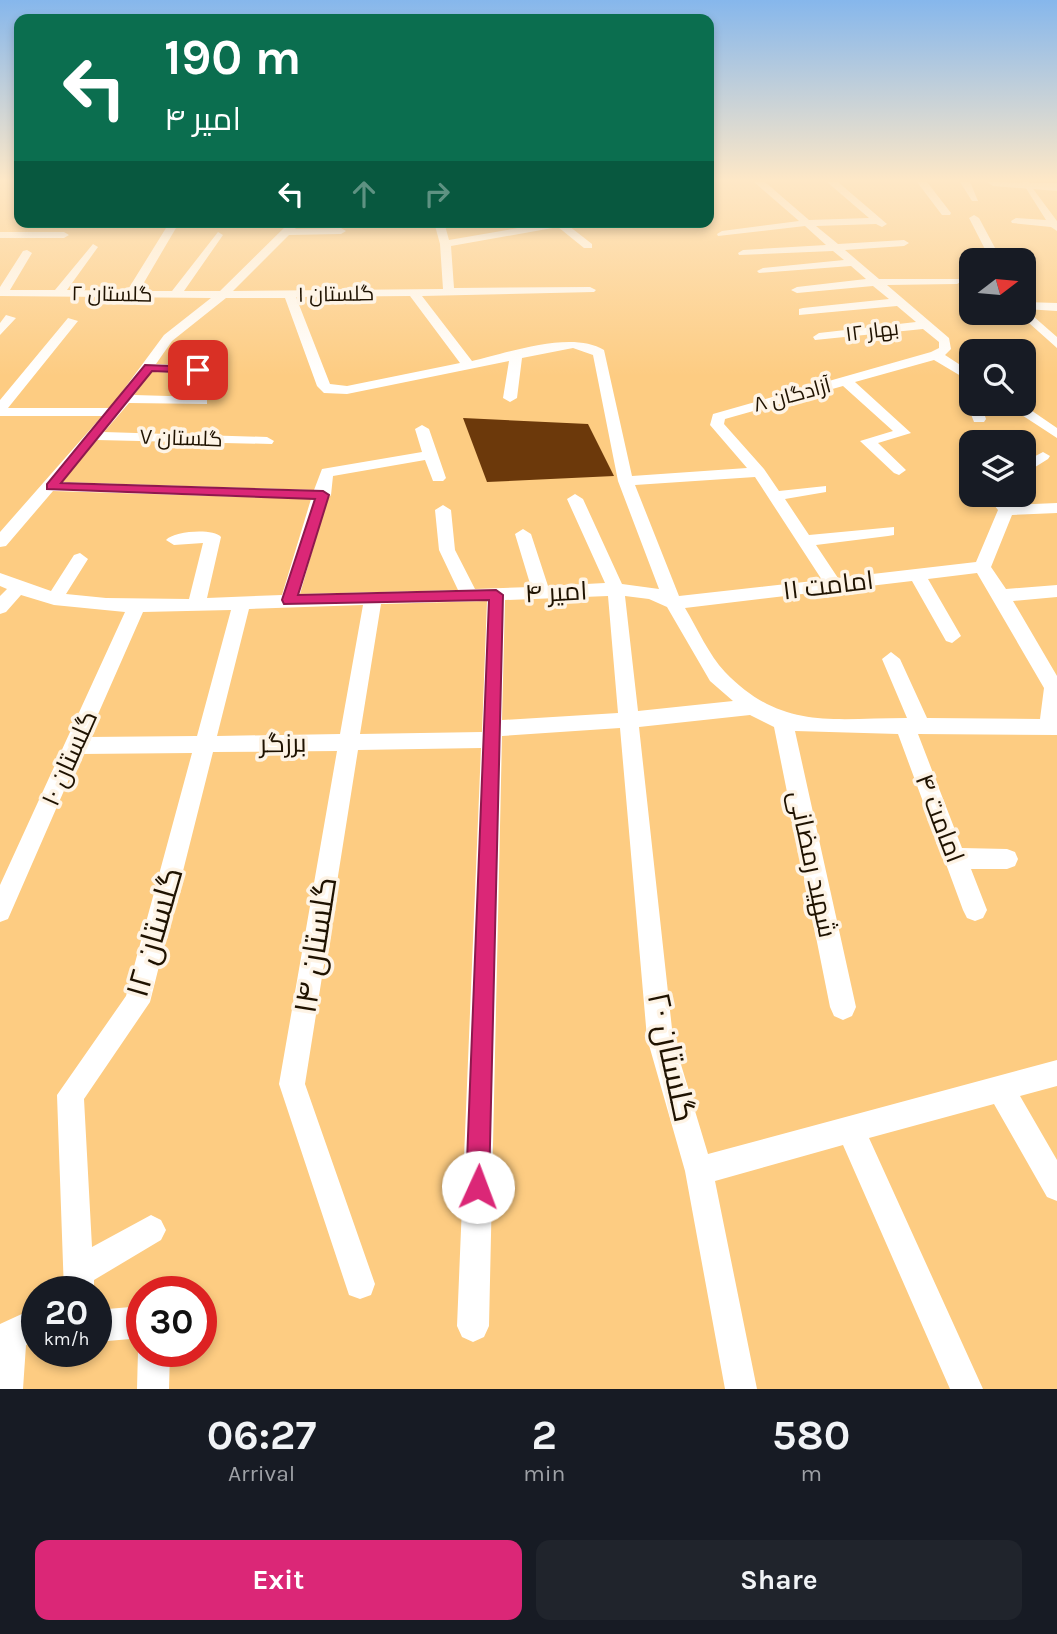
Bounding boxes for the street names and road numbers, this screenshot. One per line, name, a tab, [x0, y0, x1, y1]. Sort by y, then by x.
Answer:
street label: گلستان ۲	[71, 281, 153, 308]
street label: گلستان ۱	[298, 281, 374, 308]
street label: بهار ۱۲	[844, 316, 900, 347]
street label: آزادگان ۸	[751, 373, 834, 418]
street label: گلستان ۷	[139, 425, 223, 452]
street label: امامت ۱۱	[781, 565, 875, 606]
street label: امیر ۴	[524, 575, 588, 610]
street label: گلستان ۱۰	[35, 706, 104, 811]
street label: برزگر	[257, 728, 307, 759]
street label: امامت ۴	[908, 769, 971, 867]
street label: شهید رمضانی	[782, 788, 843, 941]
street label: گلستان ۱۲	[118, 863, 191, 1001]
street label: گلستان ۱۴	[286, 874, 345, 1016]
street label: گلستان ۲۰	[640, 989, 703, 1125]

